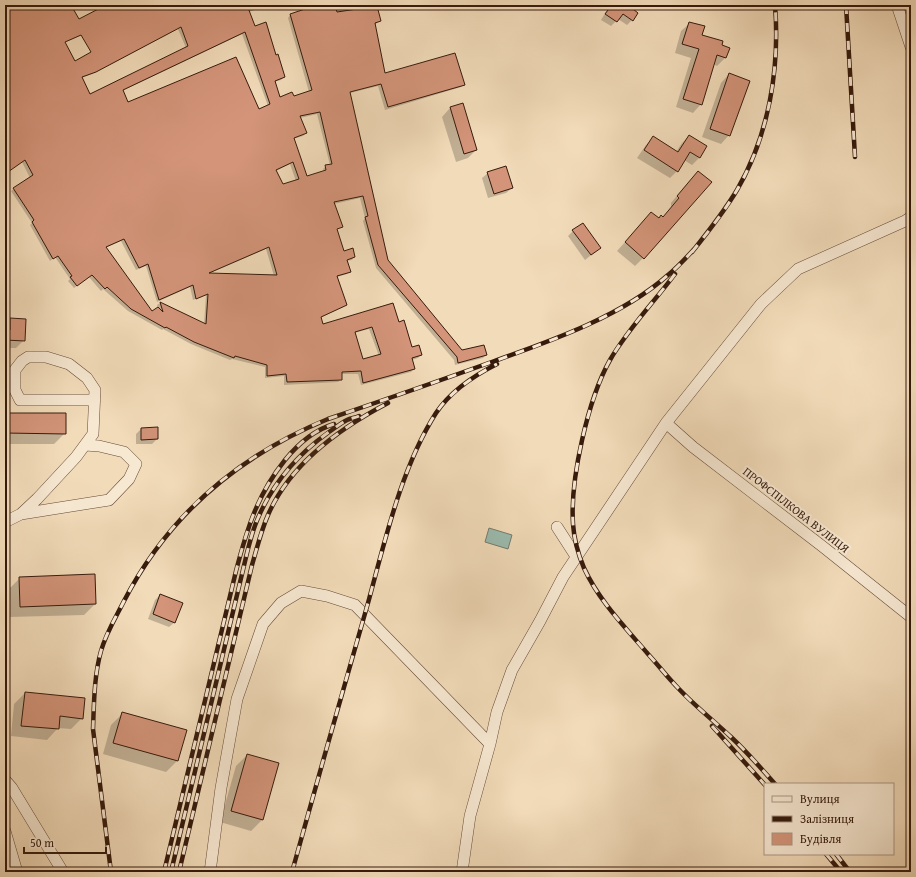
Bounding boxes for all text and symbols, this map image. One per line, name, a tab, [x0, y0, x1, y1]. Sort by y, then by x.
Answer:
street label: ПРОФСПІЛКОВА ВУЛИЦЯ	[740, 463, 853, 557]
legend	[764, 783, 894, 855]
text: Вулиця	[800, 790, 840, 807]
text: Залізниця	[800, 810, 854, 827]
scale bar	[24, 829, 106, 855]
text: Будівля	[800, 830, 841, 847]
text: 50 m	[30, 834, 54, 851]

